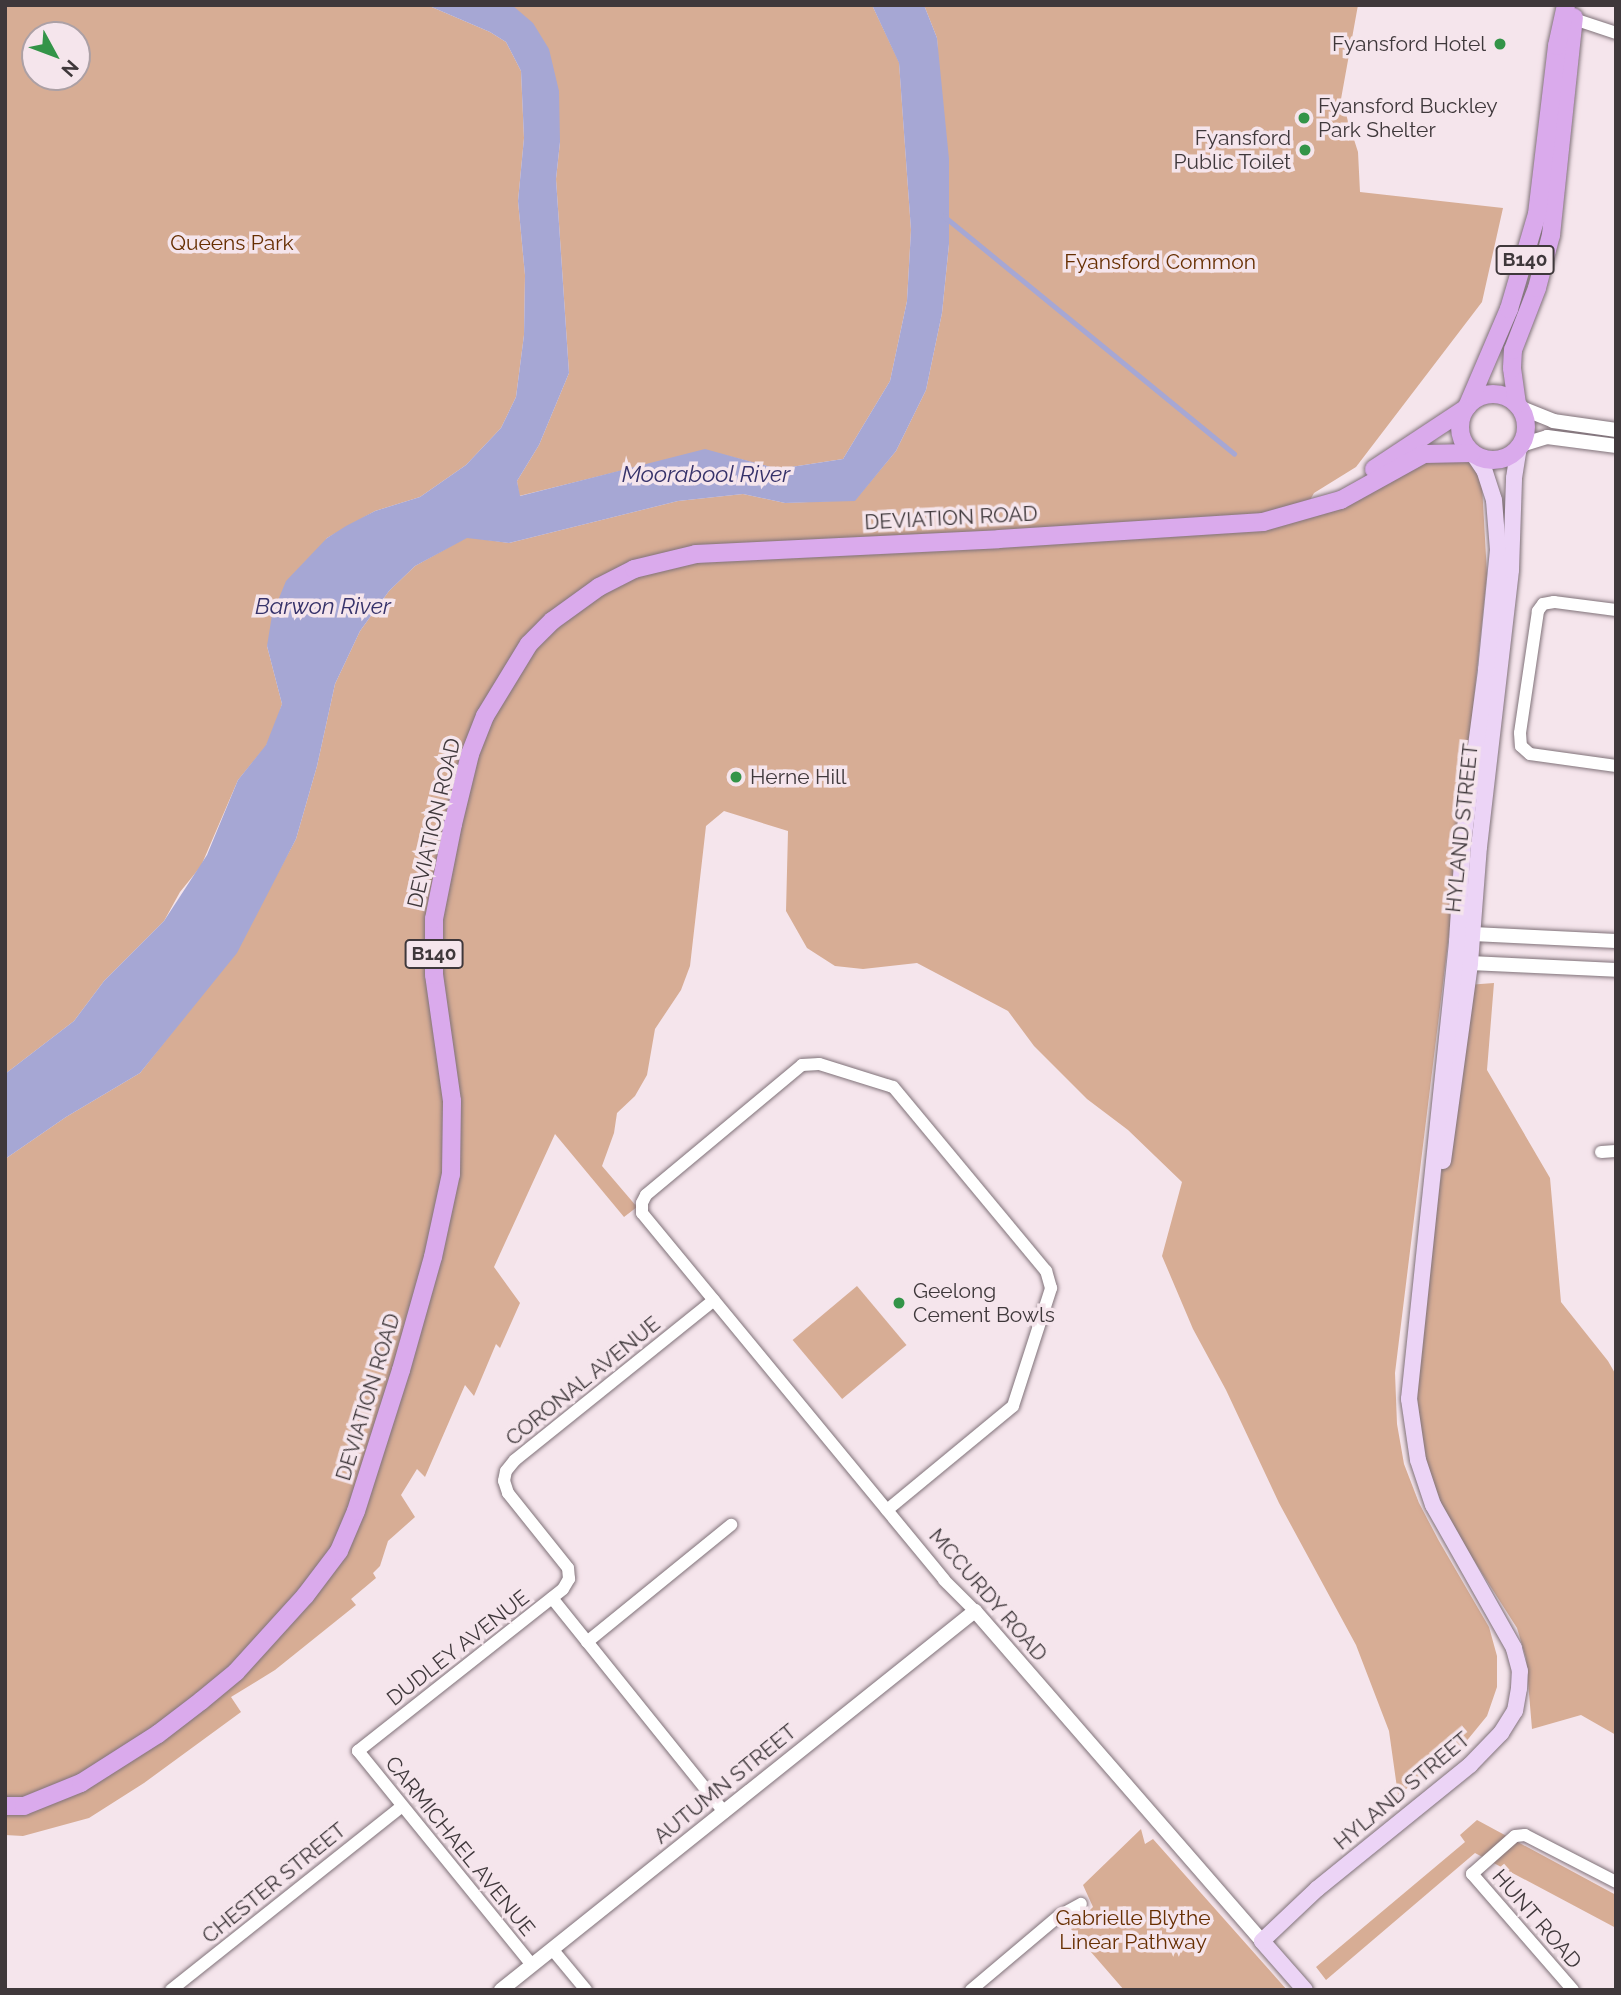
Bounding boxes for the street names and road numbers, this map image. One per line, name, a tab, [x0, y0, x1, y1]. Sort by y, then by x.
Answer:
road number: B140	[1495, 244, 1555, 276]
street label: DEVIATION ROAD	[864, 501, 1038, 535]
street label: DEVIATION ROAD	[402, 736, 466, 910]
street label: HYLAND STREET	[1441, 742, 1483, 914]
road number: B140	[404, 938, 464, 970]
street label: DEVIATION ROAD	[331, 1310, 405, 1484]
street label: CORONAL AVENUE	[500, 1311, 666, 1451]
street label: MCCURDY ROAD	[923, 1523, 1053, 1667]
street label: DUDLEY AVENUE	[381, 1584, 535, 1712]
street label: AUTUMN STREET	[649, 1719, 801, 1849]
street label: HYLAND STREET	[1329, 1727, 1475, 1855]
street label: CARMICHAEL AVENUE	[379, 1751, 541, 1941]
street label: CHESTER STREET	[197, 1817, 351, 1949]
street label: HUNT ROAD	[1487, 1864, 1587, 1974]

